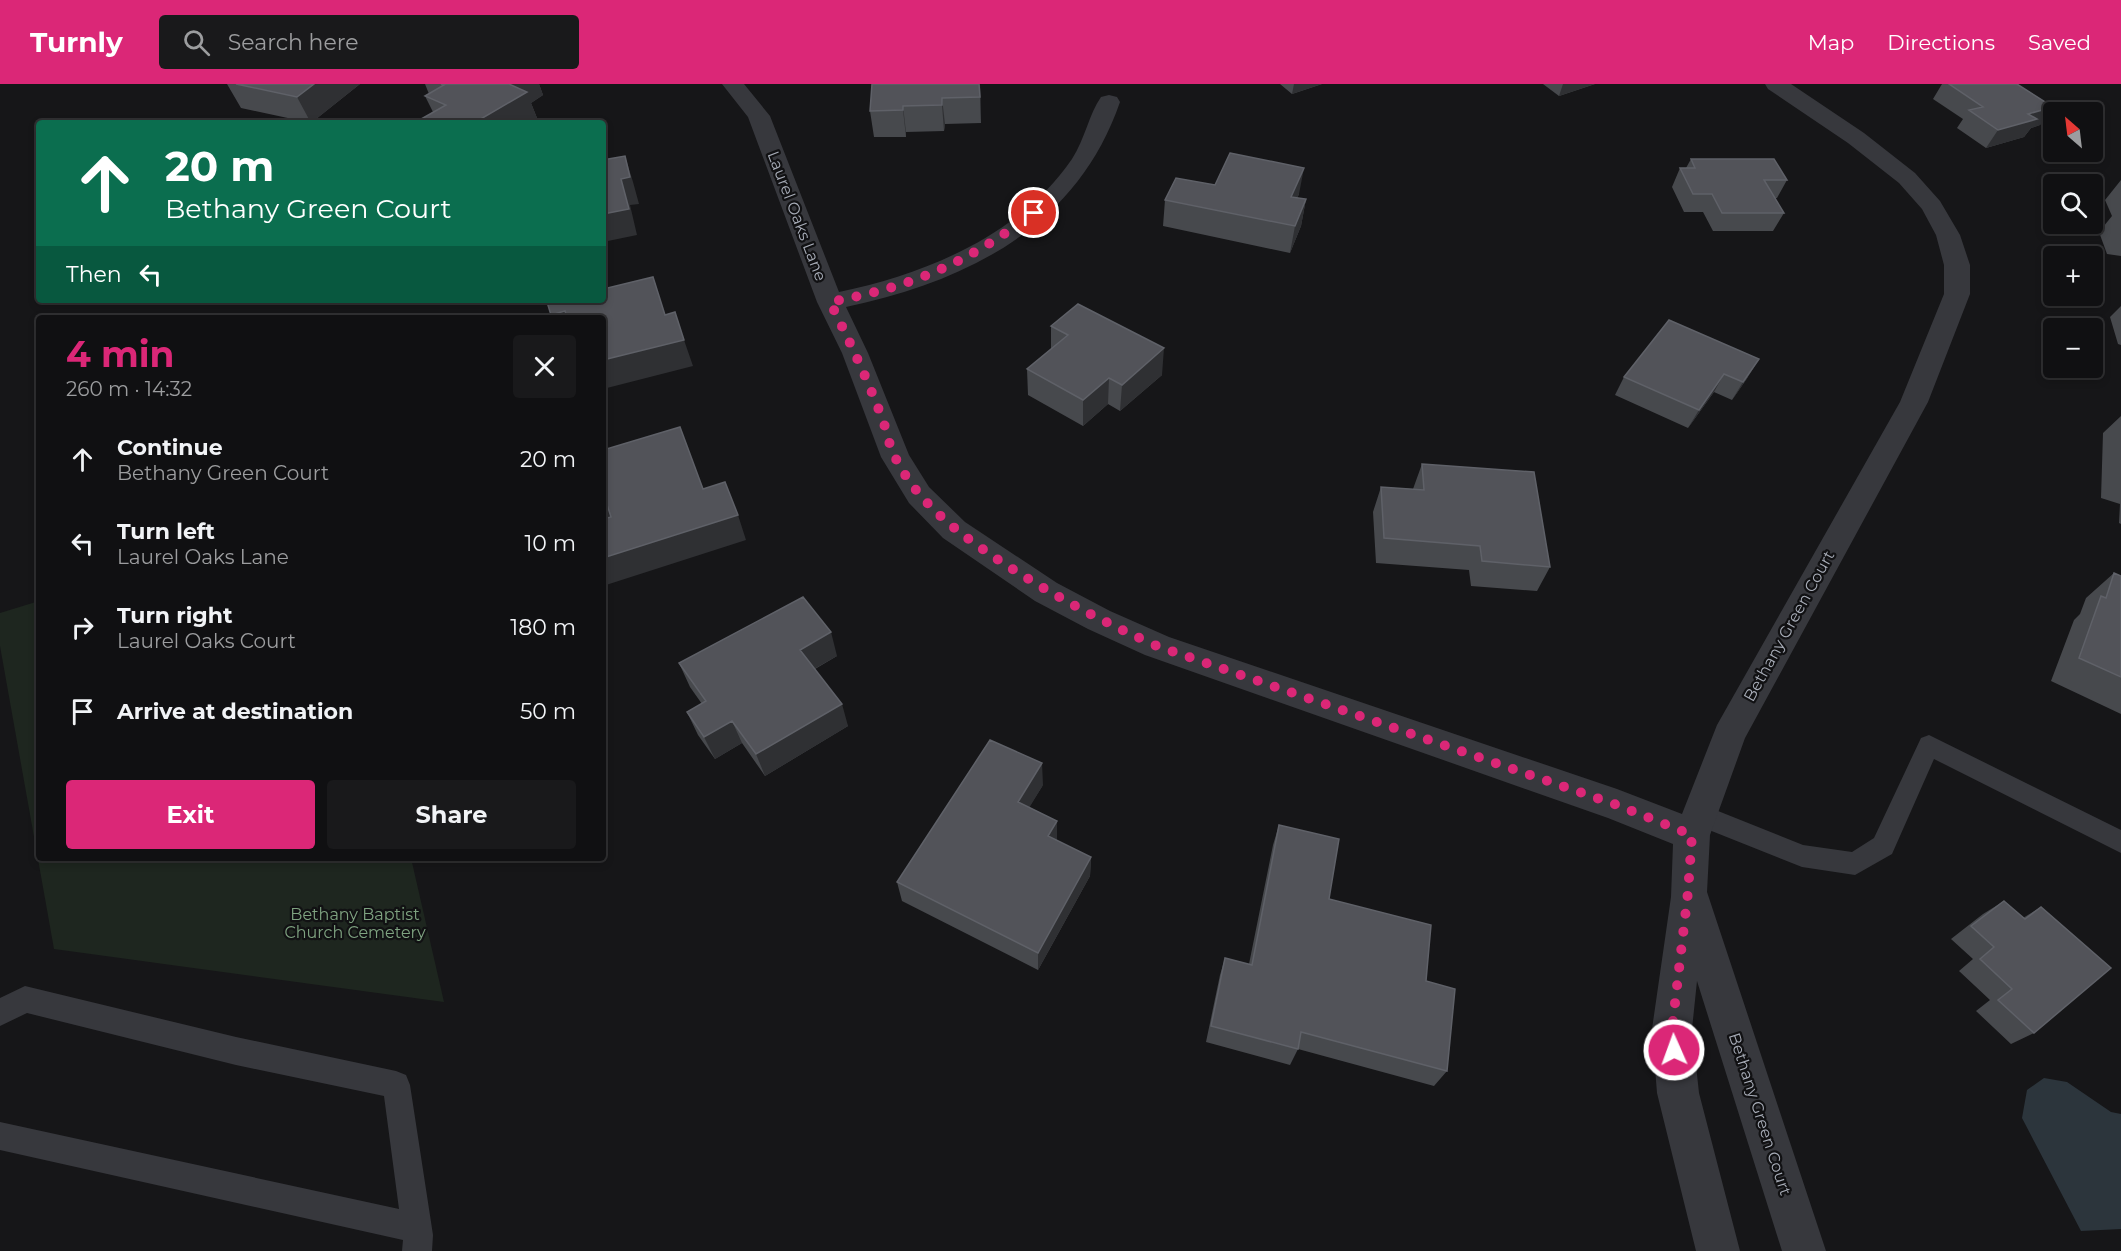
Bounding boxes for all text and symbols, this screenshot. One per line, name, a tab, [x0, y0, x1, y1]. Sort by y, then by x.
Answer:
search box	[159, 15, 579, 69]
text: Turnly	[30, 25, 123, 59]
icon: search	[180, 26, 213, 59]
text: Search here	[228, 29, 359, 56]
text: Map	[1808, 30, 1854, 55]
text: Directions	[1887, 30, 1995, 55]
text: Saved	[2028, 30, 2091, 55]
north arrow	[2043, 102, 2103, 162]
map controls	[2043, 102, 2103, 378]
text: 20 m	[165, 140, 274, 192]
icon: ahead	[66, 144, 144, 222]
street label: Laurel Oaks Lane	[763, 148, 831, 284]
button: search	[2043, 174, 2103, 234]
pin	[1008, 187, 1059, 238]
text: Bethany Green Court	[165, 192, 451, 225]
icon: arrive	[1017, 196, 1050, 229]
button: +	[2043, 246, 2103, 306]
icon: left	[134, 258, 167, 291]
text: Then	[66, 261, 122, 288]
button: −	[2043, 318, 2103, 378]
text: 4 min	[66, 332, 174, 376]
button: close	[513, 335, 576, 398]
text: 260 m · 14:32	[66, 377, 192, 401]
text: Continue	[117, 434, 223, 461]
icon: ahead	[66, 443, 99, 476]
text: 20 m	[520, 446, 576, 473]
text: Bethany Green Court	[117, 461, 329, 485]
text: Turn left	[117, 518, 215, 545]
icon: left	[66, 527, 99, 560]
text: 10 m	[524, 530, 576, 557]
text: Laurel Oaks Lane	[117, 545, 289, 569]
street label: Bethany Green Court	[1740, 547, 1839, 705]
text: Turn right	[117, 602, 232, 629]
icon: right	[66, 611, 99, 644]
text: 180 m	[510, 614, 576, 641]
text: Laurel Oaks Court	[117, 629, 296, 653]
icon: arrive	[66, 695, 99, 728]
text: Arrive at destination	[117, 698, 353, 725]
text: 50 m	[520, 698, 576, 725]
button: Exit	[66, 780, 315, 849]
button: Share	[327, 780, 576, 849]
park label: Bethany Baptist Church Cemetery	[284, 905, 426, 942]
position arrow	[1642, 1018, 1706, 1082]
street label: Bethany Green Court	[1725, 1030, 1795, 1198]

